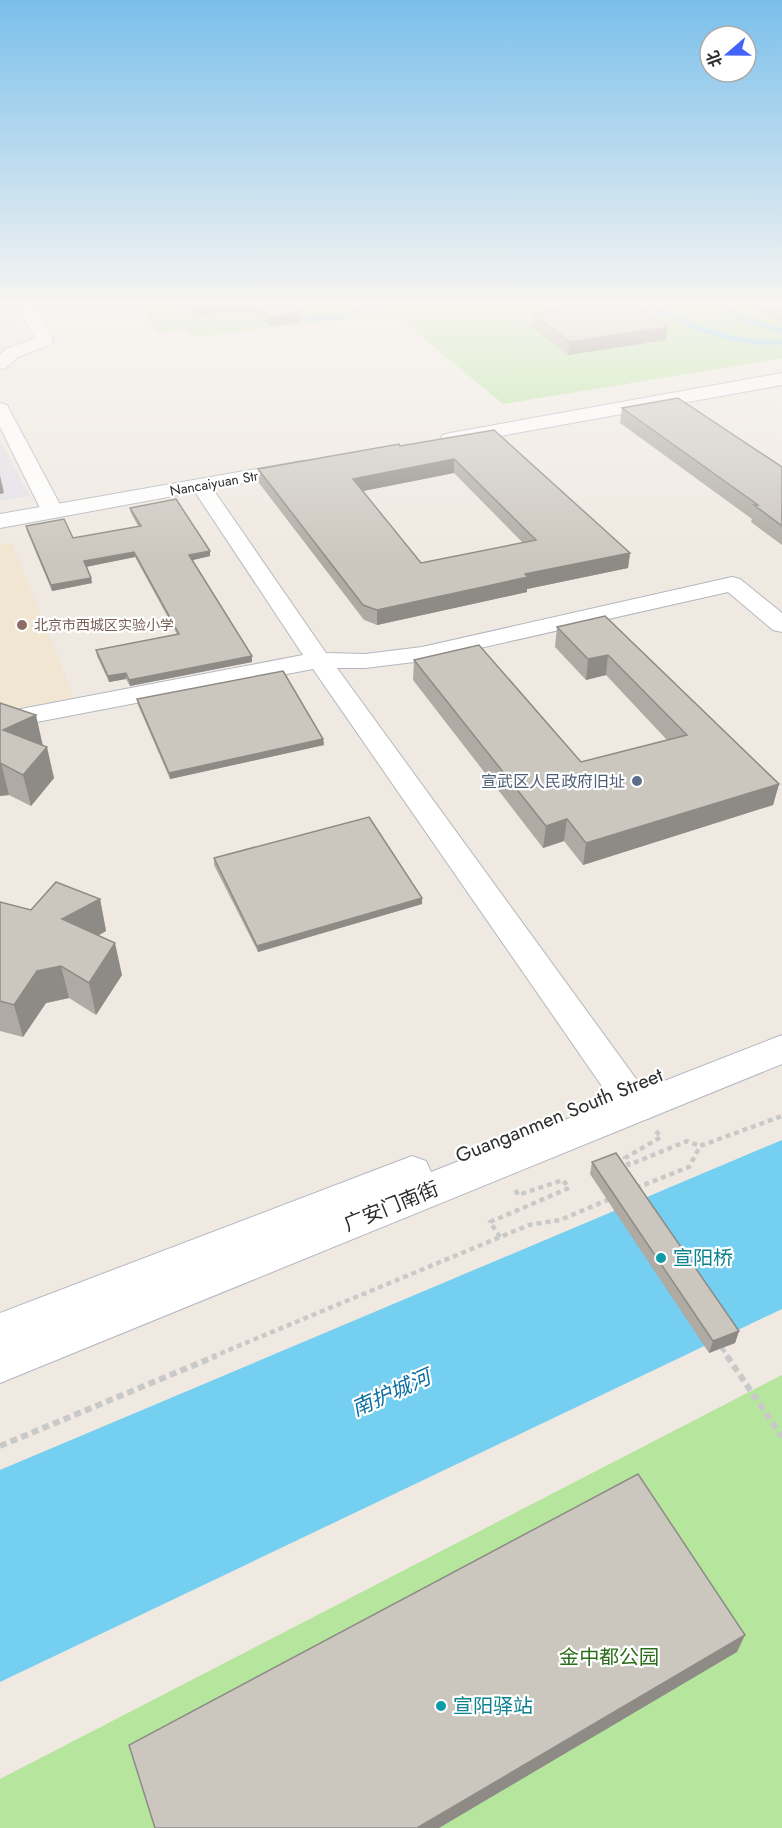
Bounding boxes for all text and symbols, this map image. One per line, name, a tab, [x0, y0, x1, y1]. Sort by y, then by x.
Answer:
north arrow	[698, 24, 758, 84]
text: 北	[701, 48, 728, 70]
street label: Nancaiyuan Str	[168, 465, 260, 501]
place label: 北京市西城区实验小学	[34, 615, 174, 635]
marker: 北京市西城区实验小学	[15, 618, 29, 632]
place label: 宣武区人民政府旧址	[481, 770, 625, 793]
marker: 宣武区人民政府旧址	[630, 774, 644, 788]
street label: Guanganmen South Street	[451, 1060, 667, 1170]
street label: 广安门南街	[339, 1174, 443, 1239]
place label: 宣阳桥	[673, 1244, 733, 1273]
marker: 宣阳桥	[654, 1251, 668, 1265]
water label: 南护城河	[347, 1361, 439, 1424]
park label: 金中都公园	[559, 1643, 659, 1672]
place label: 宣阳驿站	[453, 1692, 533, 1721]
marker: 宣阳驿站	[434, 1699, 448, 1713]

